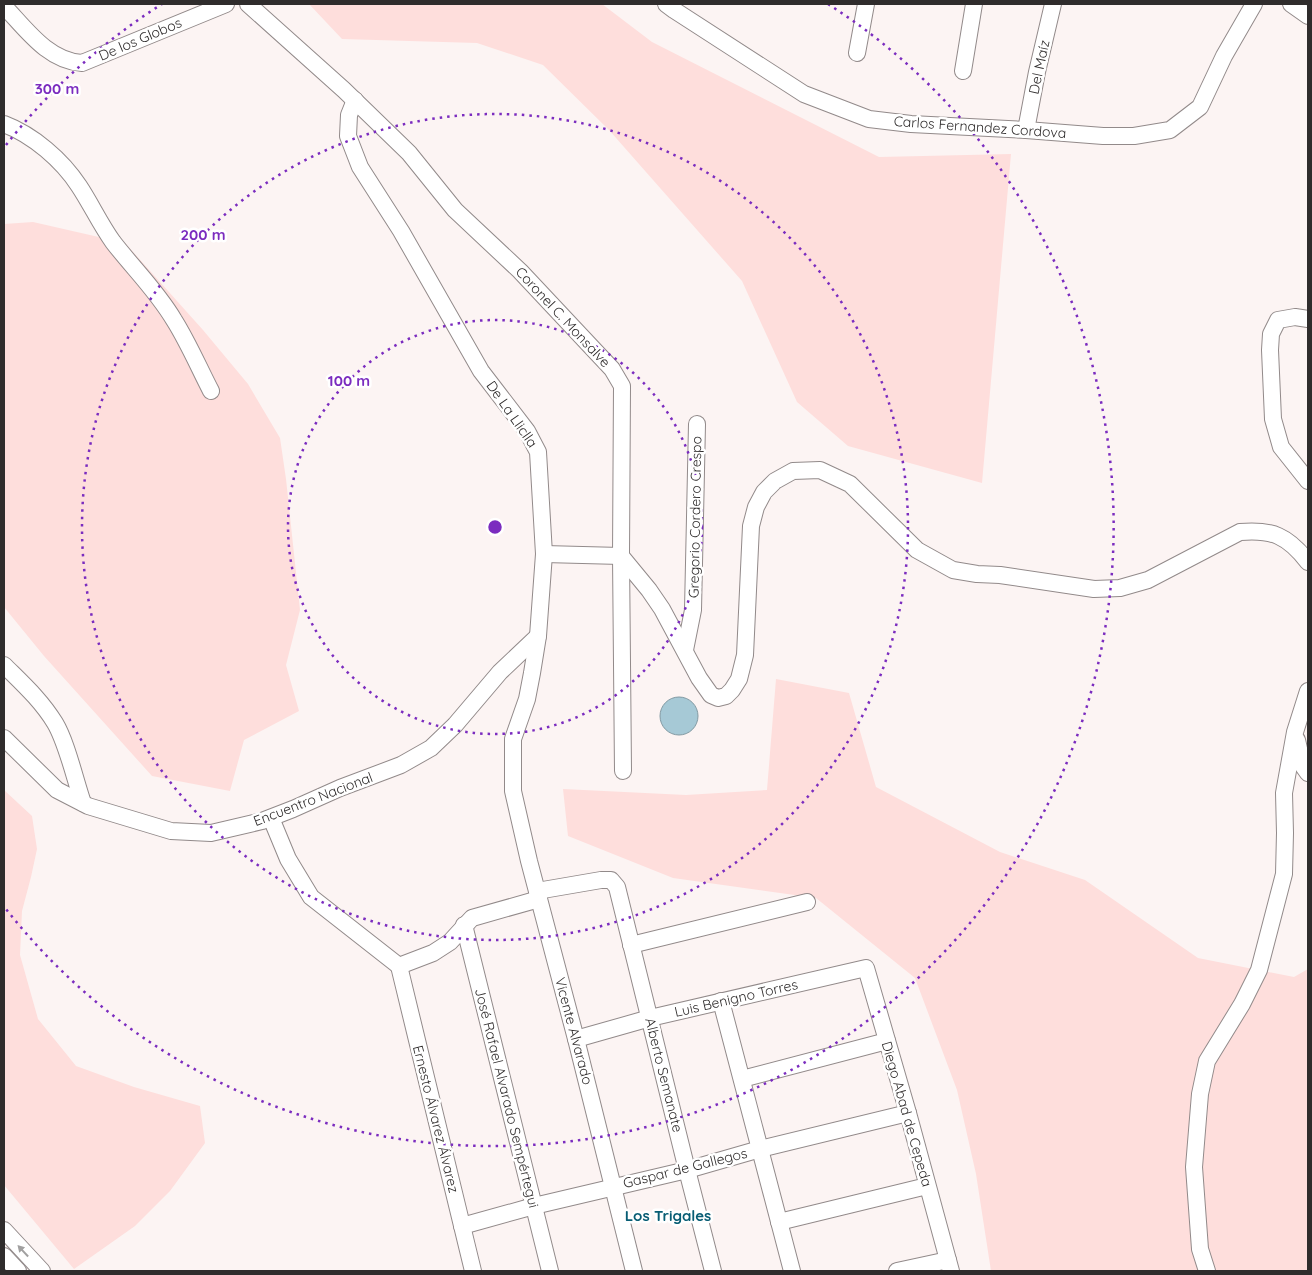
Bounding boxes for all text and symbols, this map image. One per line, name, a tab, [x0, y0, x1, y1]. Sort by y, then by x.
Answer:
street label: De los Globos	[96, 13, 184, 65]
street label: Del Maíz	[1024, 38, 1054, 96]
text: 300 m	[35, 79, 79, 98]
street label: Carlos Fernandez Cordova	[893, 112, 1067, 142]
text: 200 m	[181, 225, 226, 244]
street label: Coronel C. Monsalve	[512, 263, 614, 371]
text: 100 m	[328, 371, 370, 390]
street label: De La Lliclla	[482, 377, 542, 451]
street label: Gregorio Cordero Crespo	[685, 436, 705, 598]
centre of rings	[486, 518, 504, 536]
street label: Encuentro Nacional	[251, 768, 375, 830]
street label: Vicente Alvarado	[551, 975, 597, 1087]
street label: Luis Benigno Torres	[672, 975, 800, 1021]
street label: José Rafael Alvarado Sempértegui	[471, 986, 543, 1210]
street label: Alberto Semanate	[641, 1016, 687, 1134]
street label: Diego Abad de Cepeda	[878, 1039, 936, 1189]
street label: Ernesto Álvarez Álvarez	[409, 1043, 463, 1195]
street label: Gaspar de Gallegos	[621, 1144, 749, 1192]
district label: Los Trigales	[625, 1206, 711, 1225]
one-way arrow	[17, 1245, 29, 1257]

